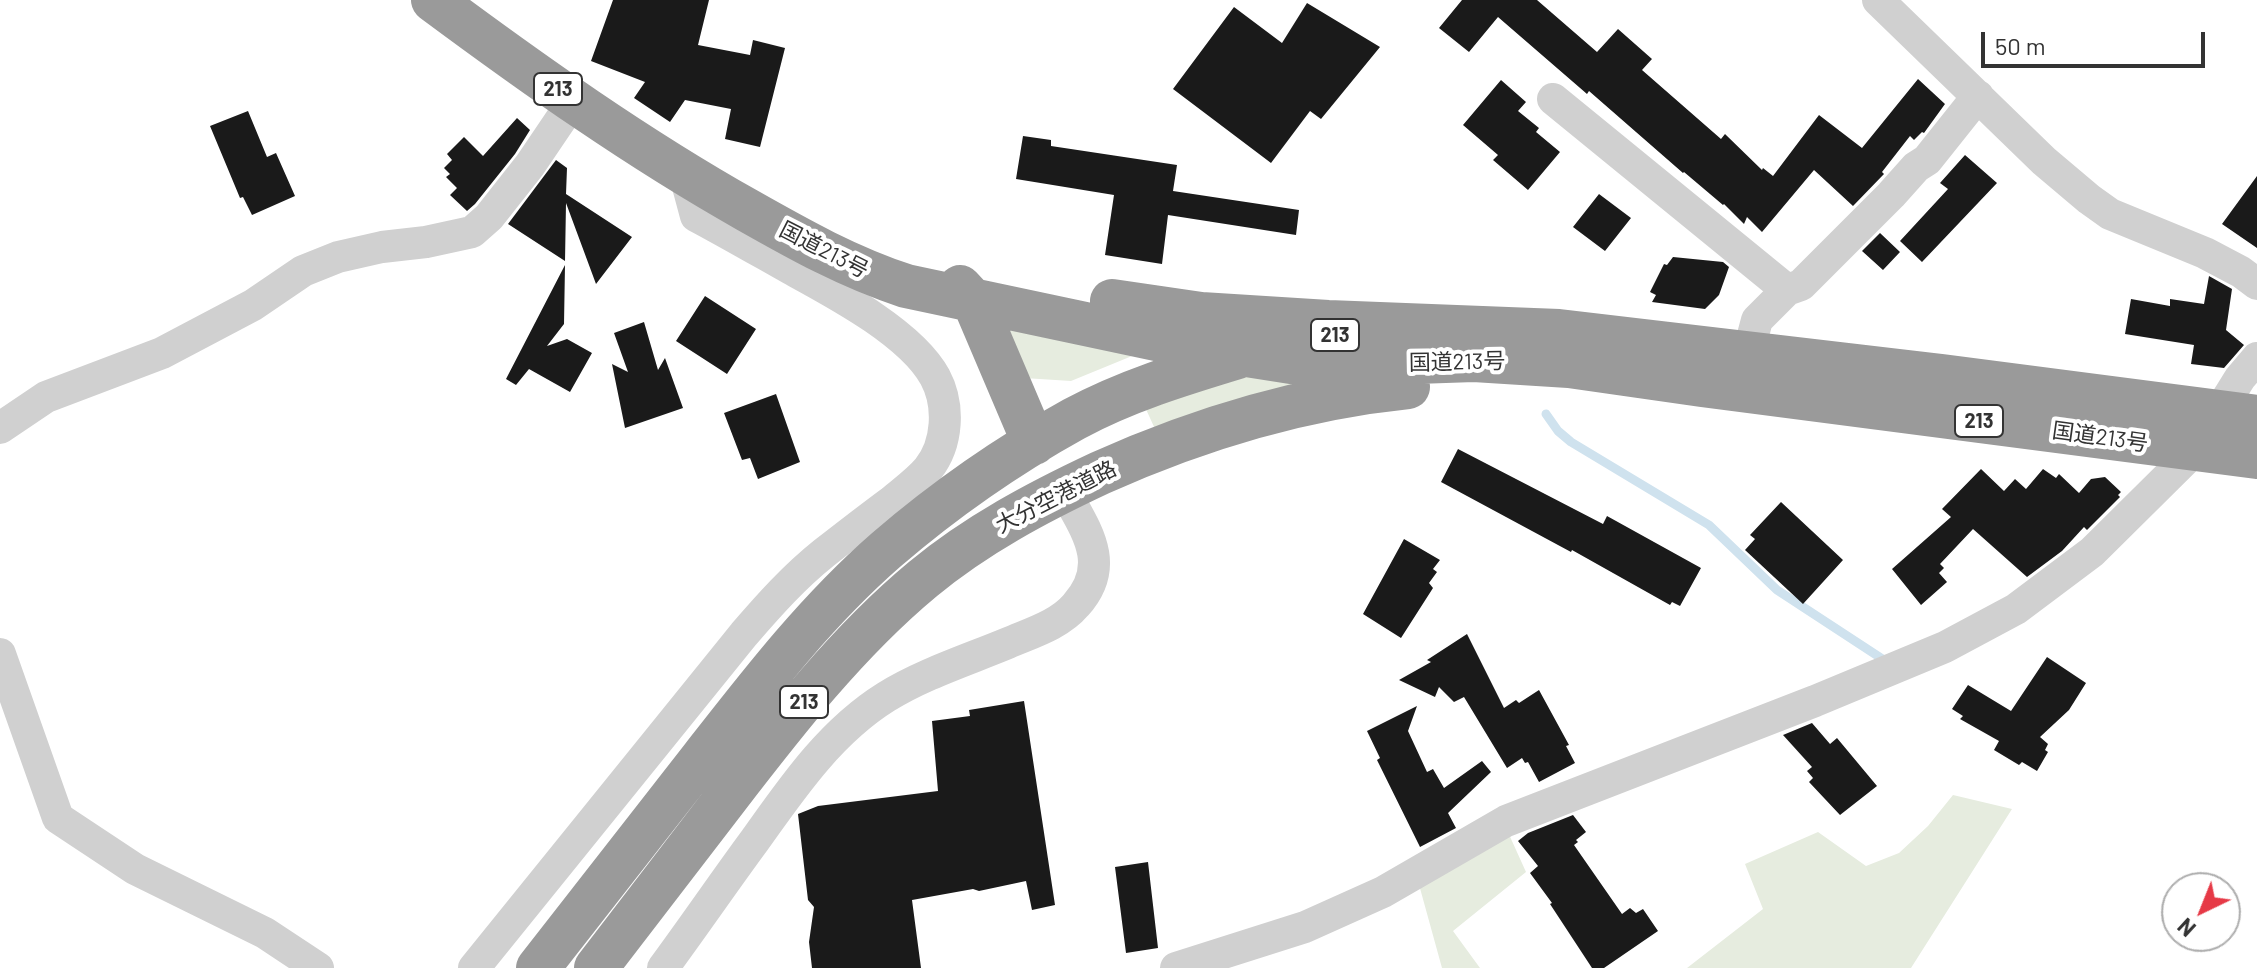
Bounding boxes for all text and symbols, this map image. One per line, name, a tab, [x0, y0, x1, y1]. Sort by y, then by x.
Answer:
scale bar	[1985, 16, 2209, 66]
text: 50 m	[1995, 31, 2046, 60]
road number: 213	[534, 73, 582, 105]
street label: 国道213号	[775, 216, 873, 284]
road number: 213	[1311, 319, 1359, 351]
street label: 国道213号	[1409, 348, 1505, 376]
road number: 213	[1955, 405, 2003, 437]
street label: 国道213号	[2050, 417, 2150, 457]
street label: 大分空港道路	[991, 455, 1121, 539]
road number: 213	[780, 686, 828, 718]
north arrow	[2161, 872, 2241, 952]
text: N	[2172, 914, 2200, 943]

